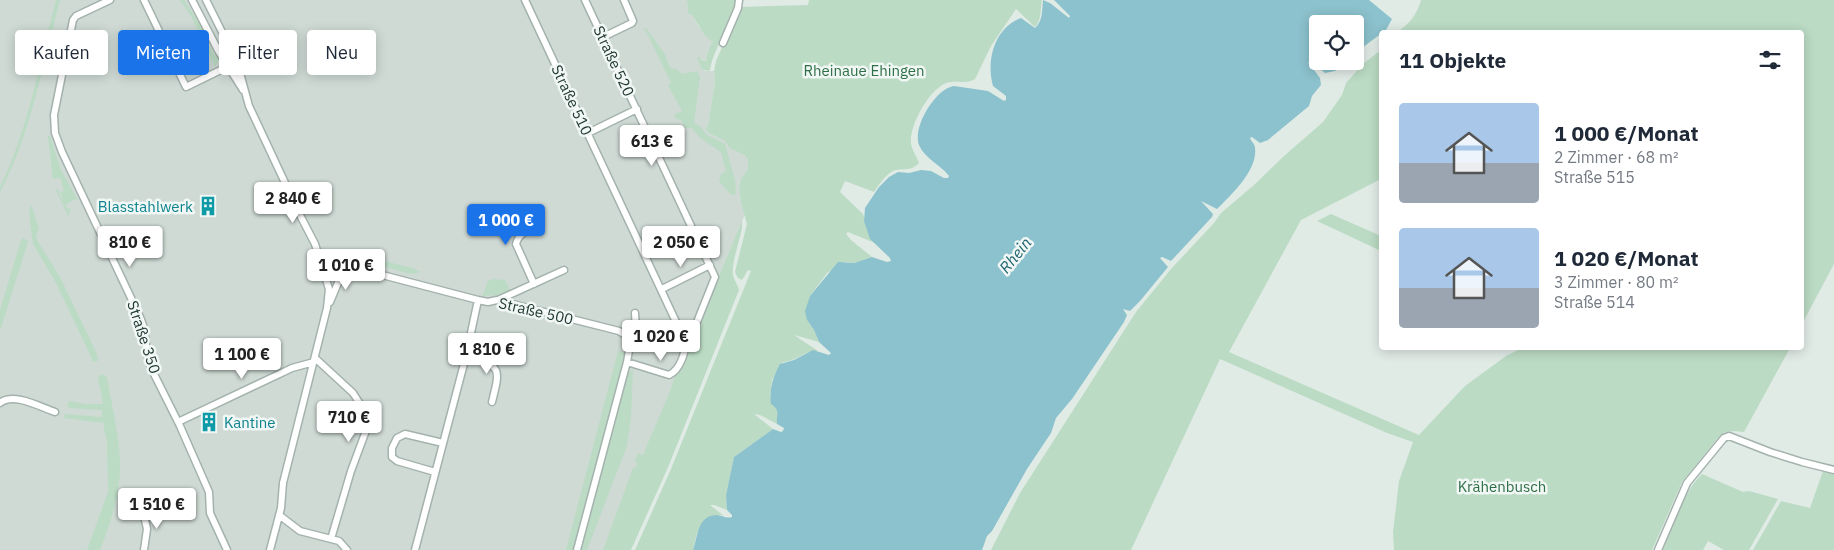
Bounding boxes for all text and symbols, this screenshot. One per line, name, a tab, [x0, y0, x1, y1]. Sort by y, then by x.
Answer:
map controls	[1309, 15, 1364, 70]
button: locate	[1309, 15, 1364, 70]
street label: Straße 520	[589, 23, 639, 99]
chip: Kaufen	[15, 30, 108, 75]
chip: Mieten	[118, 30, 209, 75]
chip: Filter	[219, 30, 297, 75]
chip: Neu	[307, 30, 376, 75]
text: 11 Objekte	[1399, 46, 1506, 74]
icon: filters	[1756, 46, 1784, 74]
park label: Rheinaue Ehingen	[803, 61, 925, 80]
street label: Straße 510	[547, 62, 597, 138]
text: 1 000 €/Monat	[1554, 119, 1699, 147]
icon: home	[1439, 123, 1499, 183]
pin: 613 €	[617, 124, 687, 167]
text: 613 €	[631, 131, 673, 151]
text: 2 Zimmer · 68 m²	[1554, 147, 1679, 167]
text: Straße 515	[1554, 167, 1635, 187]
pin: 2 840 €	[247, 182, 339, 224]
text: 2 840 €	[265, 188, 321, 208]
building icon: Blasstahlwerk	[197, 195, 219, 217]
place label: Blasstahlwerk	[98, 197, 193, 216]
pin: 1 000 €	[460, 204, 552, 246]
text: 1 000 €	[478, 210, 534, 230]
pin: 810 €	[95, 226, 165, 268]
pin: 2 050 €	[635, 226, 727, 268]
text: 810 €	[109, 232, 151, 252]
text: 2 050 €	[653, 232, 709, 252]
water label: Rhein	[994, 233, 1036, 277]
text: 1 020 €/Monat	[1554, 244, 1699, 272]
pin: 1 010 €	[300, 248, 392, 291]
icon: home	[1439, 248, 1499, 308]
text: 1 010 €	[318, 255, 374, 275]
text: 3 Zimmer · 80 m²	[1554, 272, 1679, 292]
text: Straße 514	[1554, 292, 1635, 312]
street label: Straße 500	[497, 293, 575, 329]
street label: Straße 350	[123, 298, 165, 376]
pin: 1 020 €	[615, 320, 707, 362]
text: 1 020 €	[633, 326, 689, 346]
pin: 1 810 €	[441, 332, 533, 375]
pin: 1 100 €	[196, 338, 288, 380]
text: 1 810 €	[459, 339, 515, 359]
text: 1 100 €	[214, 344, 270, 364]
pin: 710 €	[314, 400, 384, 443]
text: 710 €	[328, 407, 370, 427]
building icon: Kantine	[198, 411, 220, 433]
place label: Kantine	[224, 413, 276, 432]
park label: Krähenbusch	[1458, 477, 1546, 496]
pin: 1 510 €	[111, 488, 203, 530]
text: 1 510 €	[129, 494, 185, 514]

